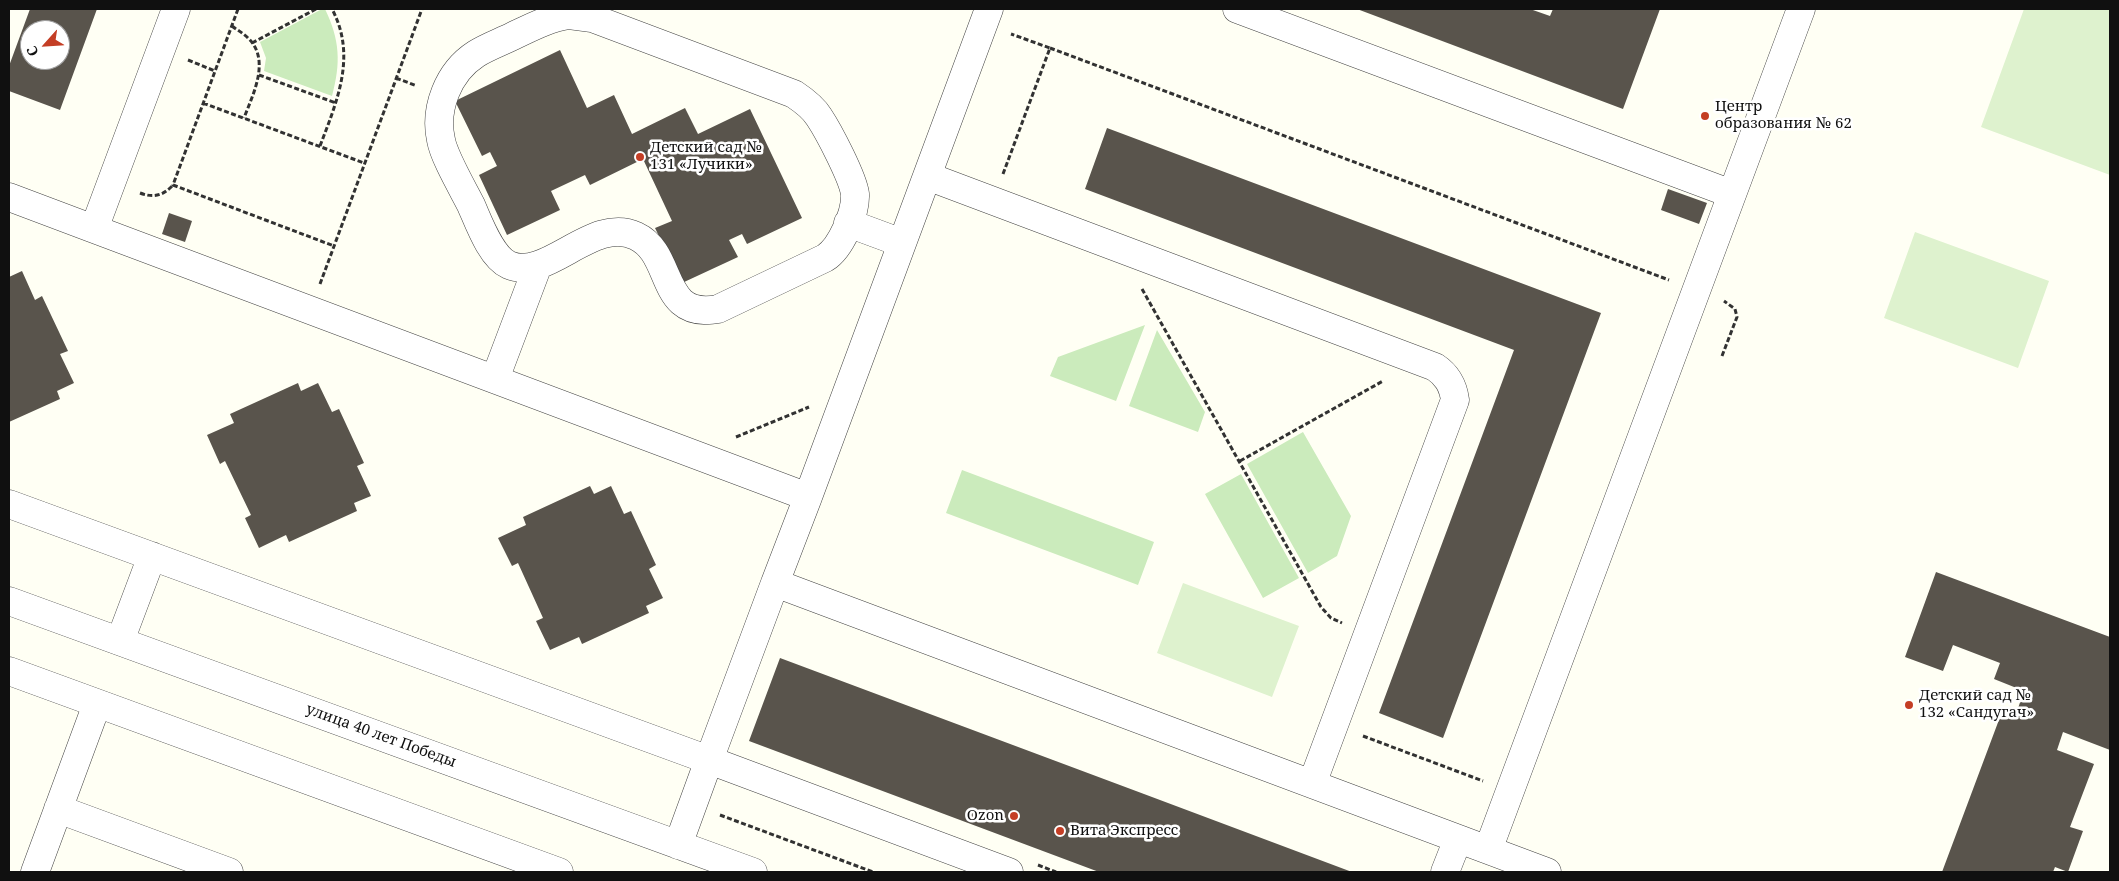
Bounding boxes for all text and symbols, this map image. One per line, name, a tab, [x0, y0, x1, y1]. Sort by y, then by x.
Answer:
north arrow	[20, 20, 70, 70]
text: С	[21, 43, 43, 60]
place label: Центр образования № 62	[1715, 98, 1852, 133]
marker: Центр образования № 62	[1699, 110, 1711, 122]
place label: Детский сад № 131 «Лучики»	[650, 139, 762, 174]
marker: Детский сад № 131 «Лучики»	[634, 151, 646, 163]
place label: Детский сад № 132 «Сандугач»	[1919, 687, 2034, 722]
marker: Детский сад № 132 «Сандугач»	[1903, 699, 1915, 711]
street label: улица 40 лет Победы	[303, 700, 459, 772]
place label: Ozon	[967, 807, 1004, 825]
marker: Ozon	[1008, 810, 1020, 822]
place label: Вита Экспресс	[1070, 822, 1178, 840]
marker: Вита Экспресс	[1054, 825, 1066, 837]

